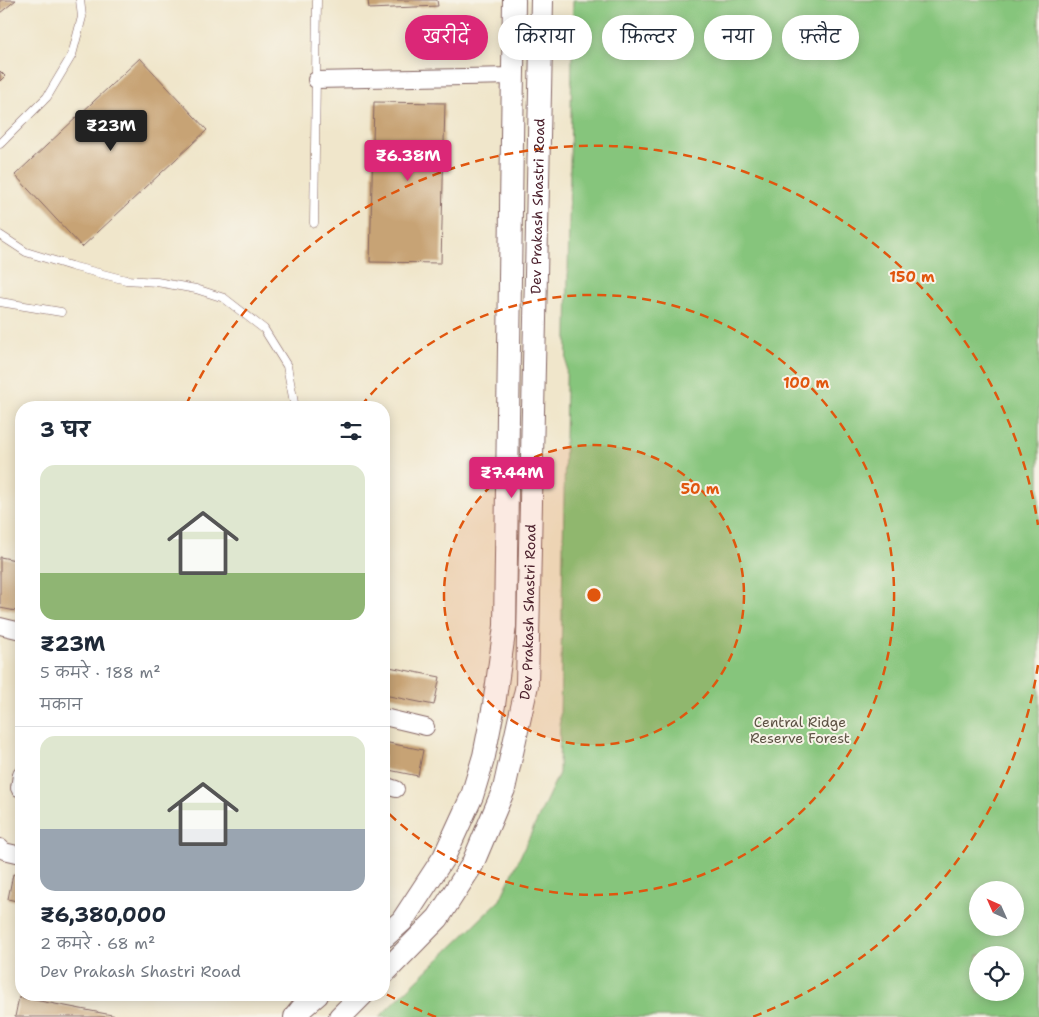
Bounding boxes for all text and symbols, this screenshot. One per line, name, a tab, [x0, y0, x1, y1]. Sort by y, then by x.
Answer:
chip: खरीदें	[405, 15, 488, 60]
chip: किराया	[498, 15, 592, 60]
chip: फ़िल्टर	[602, 15, 694, 60]
chip: नया	[704, 15, 772, 60]
chip: फ़्लैट	[782, 15, 859, 60]
pin: ₹23M	[81, 110, 141, 152]
text: ₹23M	[86, 115, 136, 136]
street label: Dev Prakash Shastri Road	[527, 118, 548, 294]
pin: ₹6.38M	[367, 140, 449, 182]
text: ₹6.38M	[375, 145, 441, 166]
text: 150 m	[889, 267, 935, 287]
text: 100 m	[783, 373, 829, 393]
text: 3 घर	[40, 416, 90, 444]
icon: filters	[337, 417, 365, 445]
pin: ₹7.44M	[471, 456, 553, 499]
text: ₹7.44M	[480, 462, 544, 483]
text: 50 m	[681, 479, 720, 499]
icon: home	[158, 498, 248, 588]
street label: Dev Prakash Shastri Road	[515, 524, 540, 702]
centre of rings	[585, 586, 603, 604]
text: ₹23M	[40, 630, 105, 658]
text: 5 कमरे · 188 m²	[40, 662, 161, 683]
text: मकान	[40, 694, 82, 715]
park label: Central Ridge Reserve Forest	[750, 713, 850, 747]
icon: home	[158, 769, 248, 859]
north arrow	[969, 881, 1024, 936]
map controls	[969, 881, 1024, 1001]
text: ₹6,380,000	[40, 901, 166, 929]
text: 2 कमरे · 68 m²	[40, 933, 155, 954]
button: locate	[969, 946, 1024, 1001]
text: Dev Prakash Shastri Road	[40, 961, 241, 982]

